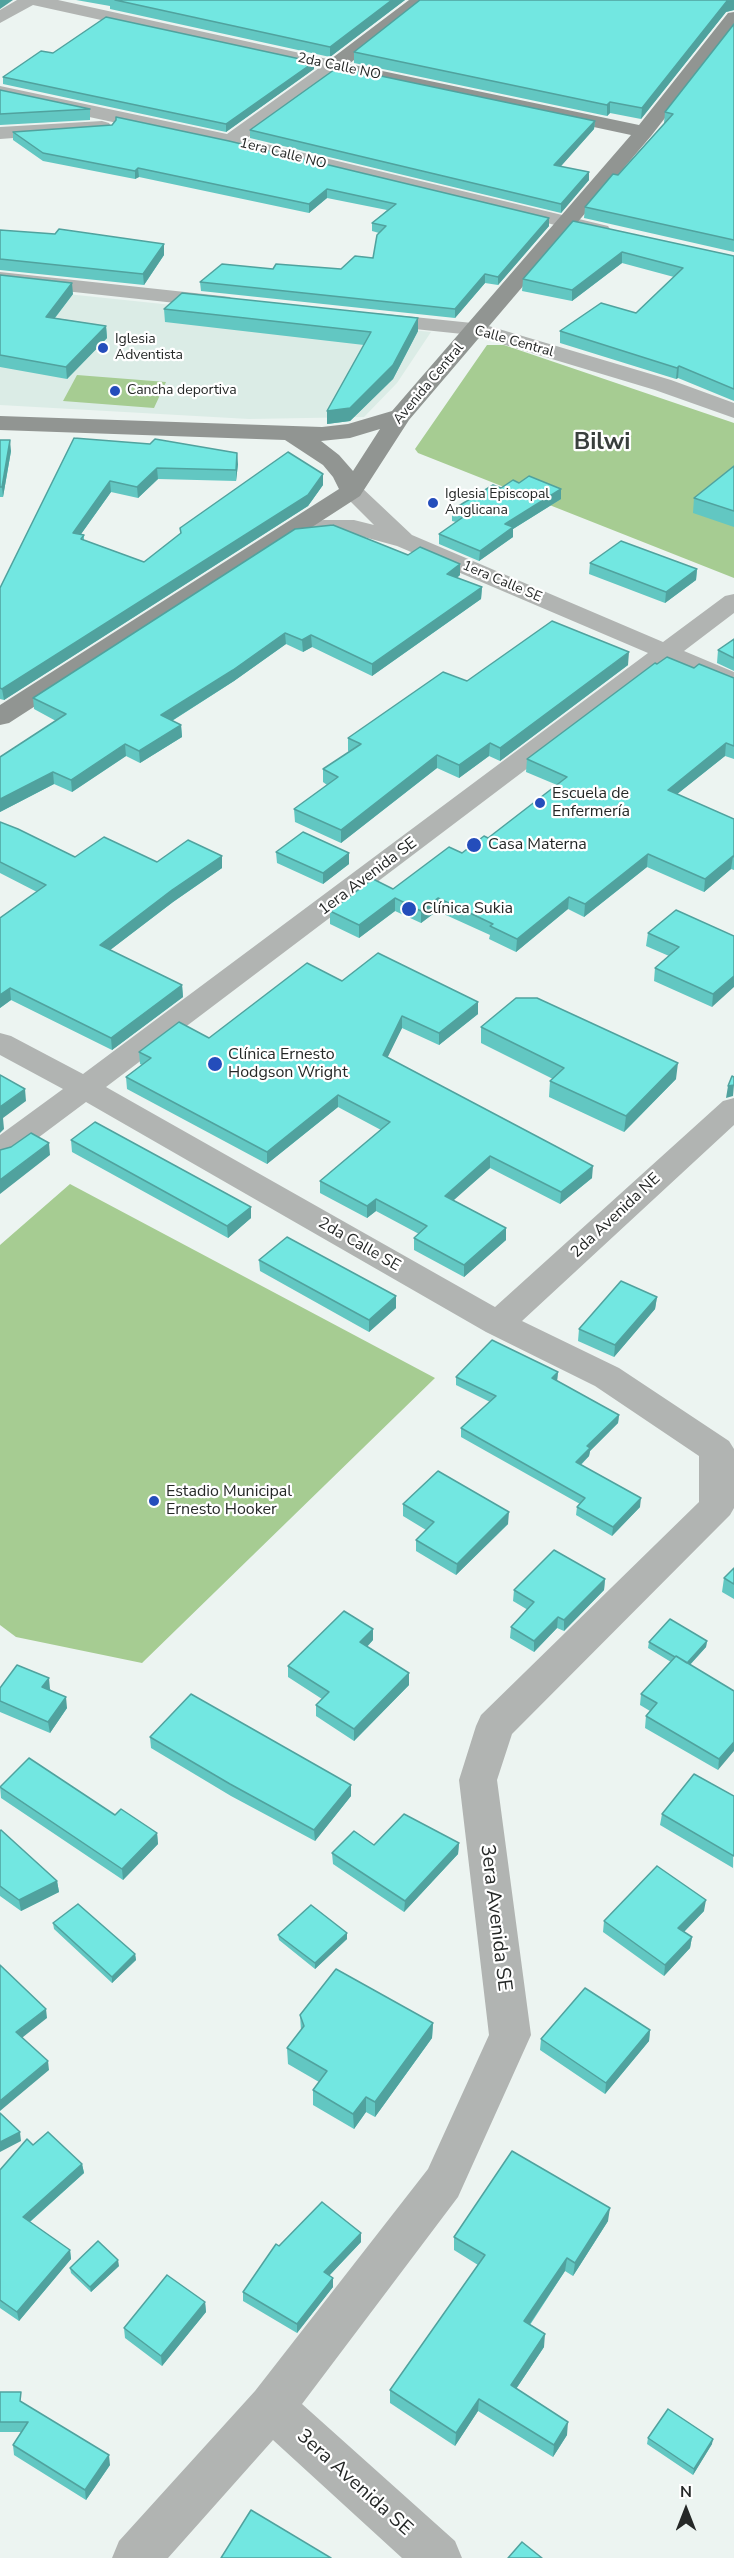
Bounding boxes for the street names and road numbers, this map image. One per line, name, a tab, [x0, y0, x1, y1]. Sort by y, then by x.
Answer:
street label: 2da Calle NO	[296, 50, 382, 84]
street label: 1era Calle NO	[238, 135, 328, 173]
street label: Calle Central	[472, 323, 556, 361]
street label: Avenida Central	[390, 340, 468, 428]
street label: 1era Calle SE	[460, 558, 544, 606]
street label: 1era Avenida SE	[315, 834, 421, 920]
street label: 2da Avenida NE	[567, 1170, 665, 1262]
street label: 2da Calle SE	[314, 1214, 404, 1276]
street label: 3era Avenida SE	[474, 1843, 516, 1993]
street label: 3era Avenida SE	[291, 2425, 417, 2541]

